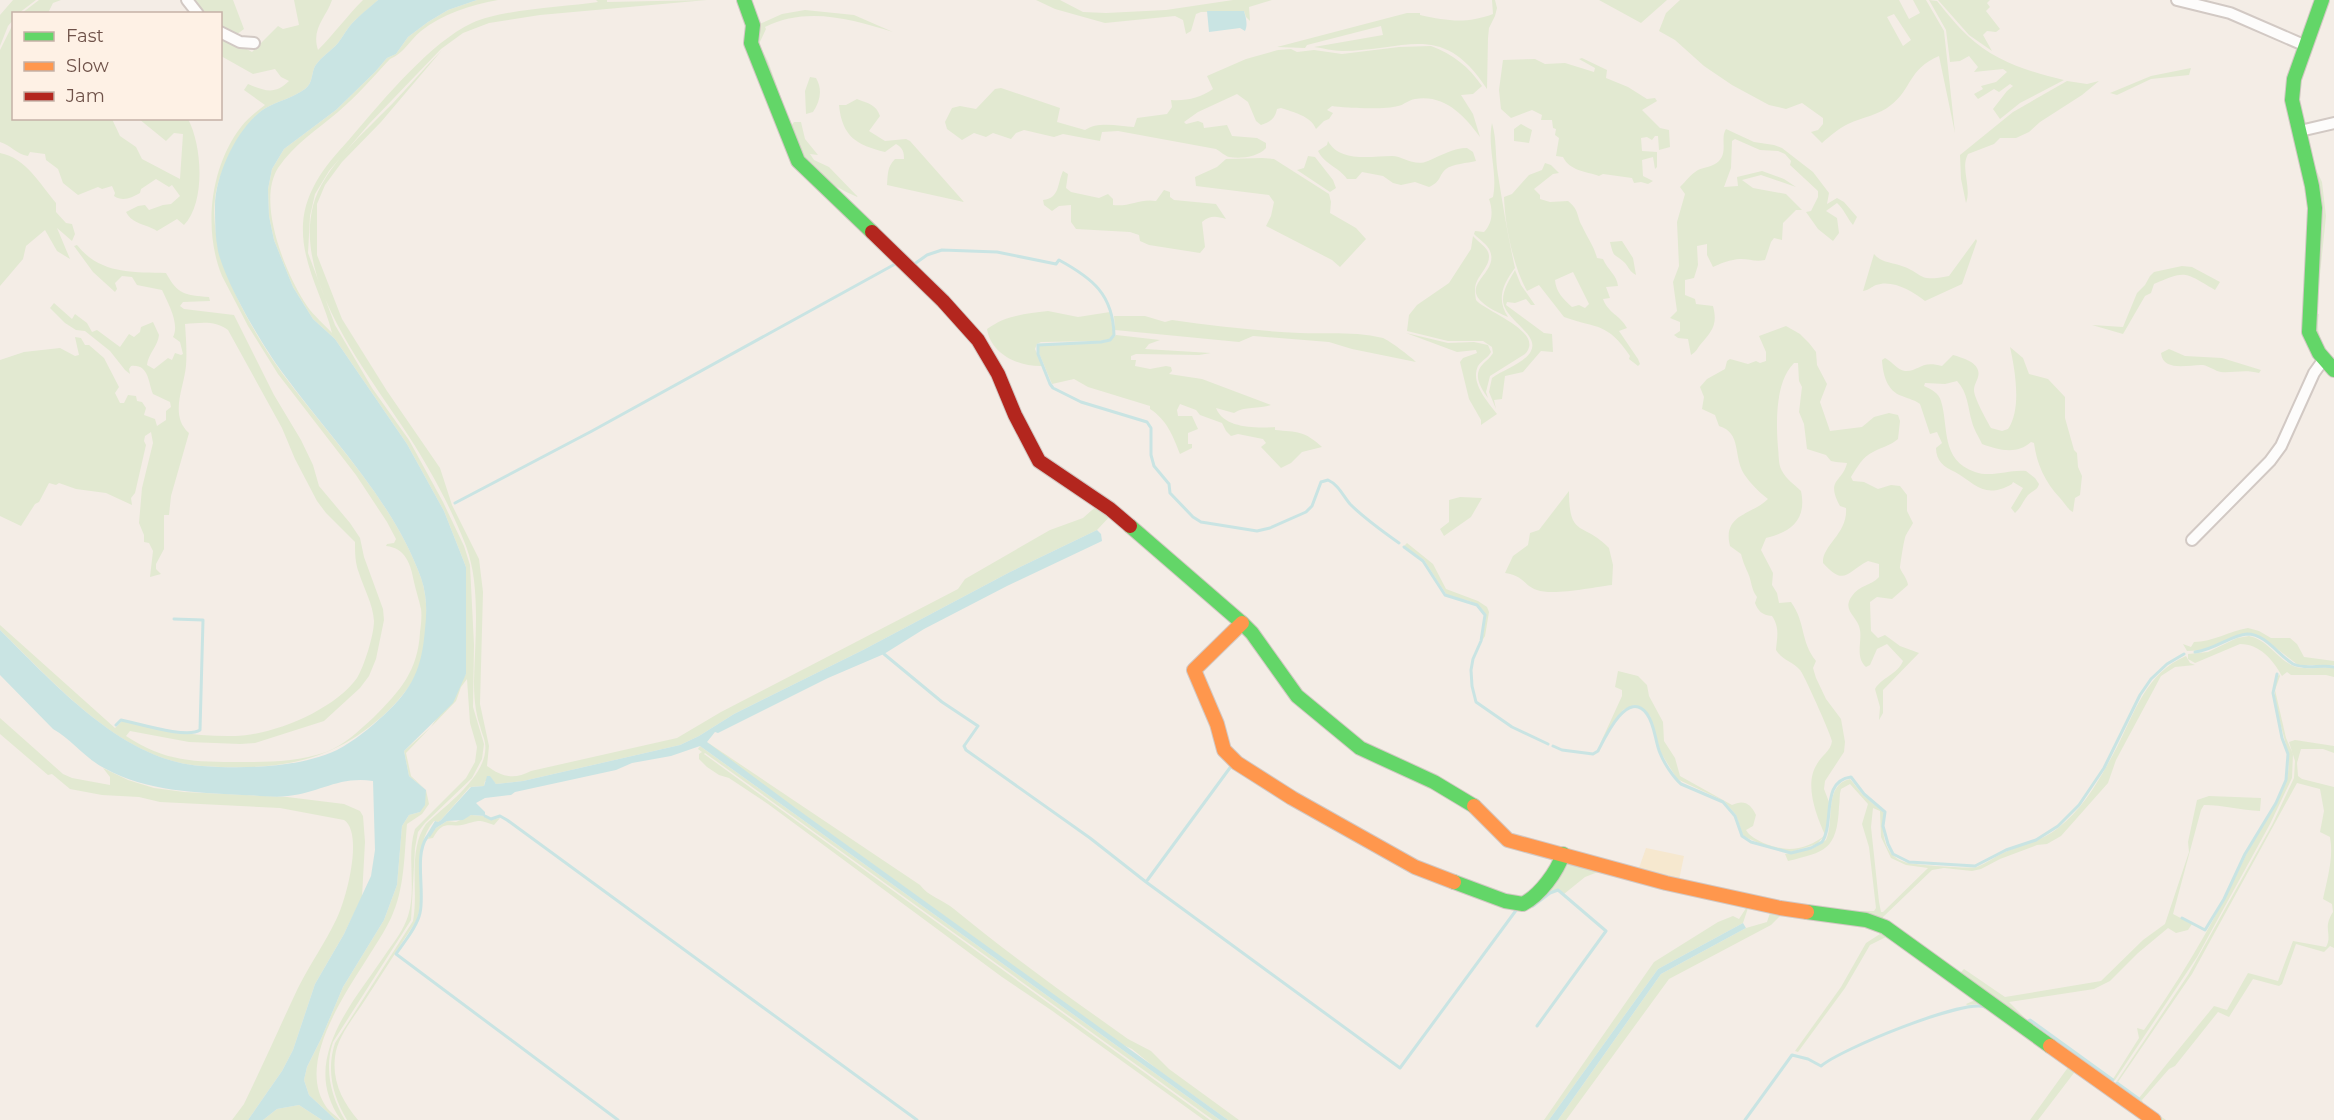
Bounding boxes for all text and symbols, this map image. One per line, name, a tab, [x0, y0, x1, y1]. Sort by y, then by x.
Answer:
legend	[12, 12, 222, 120]
text: Fast	[66, 25, 104, 47]
text: Slow	[66, 55, 109, 77]
text: Jam	[65, 85, 105, 107]

